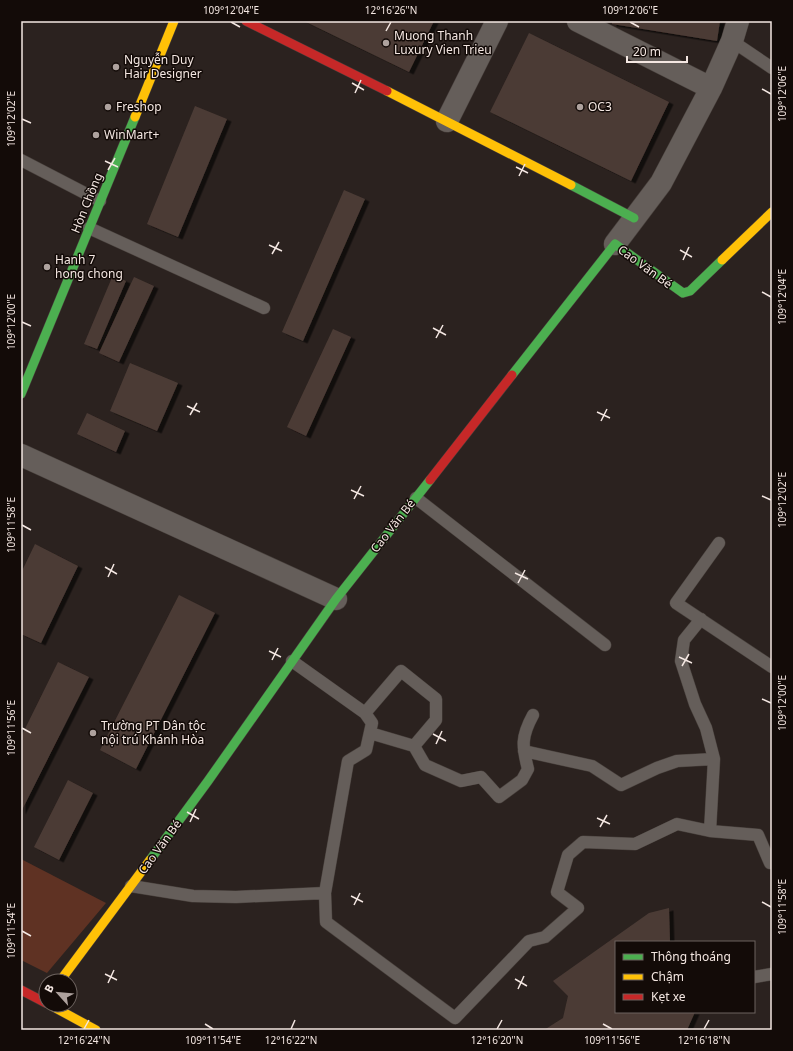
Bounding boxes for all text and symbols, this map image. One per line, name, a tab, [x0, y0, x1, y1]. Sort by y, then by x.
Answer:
text: 109°12'04"E	[203, 3, 259, 17]
text: 12°16'26"N	[365, 3, 417, 17]
text: 109°12'06"E	[602, 3, 658, 17]
place label: Muong Thanh Luxury Vien Trieu	[394, 27, 492, 58]
marker: Muong Thanh Luxury Vien Trieu	[381, 38, 391, 48]
scale bar	[627, 38, 687, 64]
text: 20 m	[633, 43, 661, 60]
place label: Nguyễn Duy Hair Designer	[124, 51, 202, 82]
marker: Nguyễn Duy Hair Designer	[111, 62, 121, 72]
text: 109°12'06"E	[775, 66, 789, 122]
text: 109°12'02"E	[4, 91, 18, 147]
place label: Freshop	[116, 98, 162, 115]
place label: OC3	[588, 98, 612, 115]
marker: Freshop	[103, 102, 113, 112]
marker: OC3	[575, 102, 585, 112]
place label: WinMart+	[104, 126, 160, 143]
marker: WinMart+	[91, 130, 101, 140]
street label: Hòn Chồng	[67, 170, 106, 236]
street label: Cao Văn Bé	[615, 241, 676, 292]
place label: Hanh 7 hong chong	[55, 251, 123, 282]
marker: Hanh 7 hong chong	[42, 262, 52, 272]
text: 109°12'04"E	[775, 269, 789, 325]
text: 109°12'00"E	[4, 294, 18, 350]
text: 109°12'02"E	[775, 472, 789, 528]
street label: Cao Văn Bé	[366, 495, 419, 556]
text: 109°11'58"E	[4, 497, 18, 553]
text: 109°12'00"E	[775, 675, 789, 731]
text: 109°11'56"E	[4, 700, 18, 756]
place label: Trường PT Dân tộc nội trú Khánh Hòa	[101, 717, 206, 748]
marker: Trường PT Dân tộc nội trú Khánh Hòa	[88, 728, 98, 738]
street label: Cao Văn Bé	[134, 816, 185, 877]
text: 109°11'58"E	[775, 879, 789, 935]
text: 109°11'54"E	[4, 903, 18, 959]
legend	[615, 941, 755, 1013]
text: Thông thoáng	[651, 948, 731, 965]
text: Chậm	[651, 968, 684, 985]
north arrow	[38, 973, 78, 1013]
text: B	[40, 982, 57, 995]
text: Kẹt xe	[651, 988, 686, 1005]
text: 12°16'24"N	[58, 1033, 110, 1047]
text: 109°11'54"E	[185, 1033, 241, 1047]
text: 12°16'22"N	[265, 1033, 317, 1047]
text: 12°16'20"N	[471, 1033, 523, 1047]
text: 109°11'56"E	[584, 1033, 640, 1047]
text: 12°16'18"N	[678, 1033, 730, 1047]

